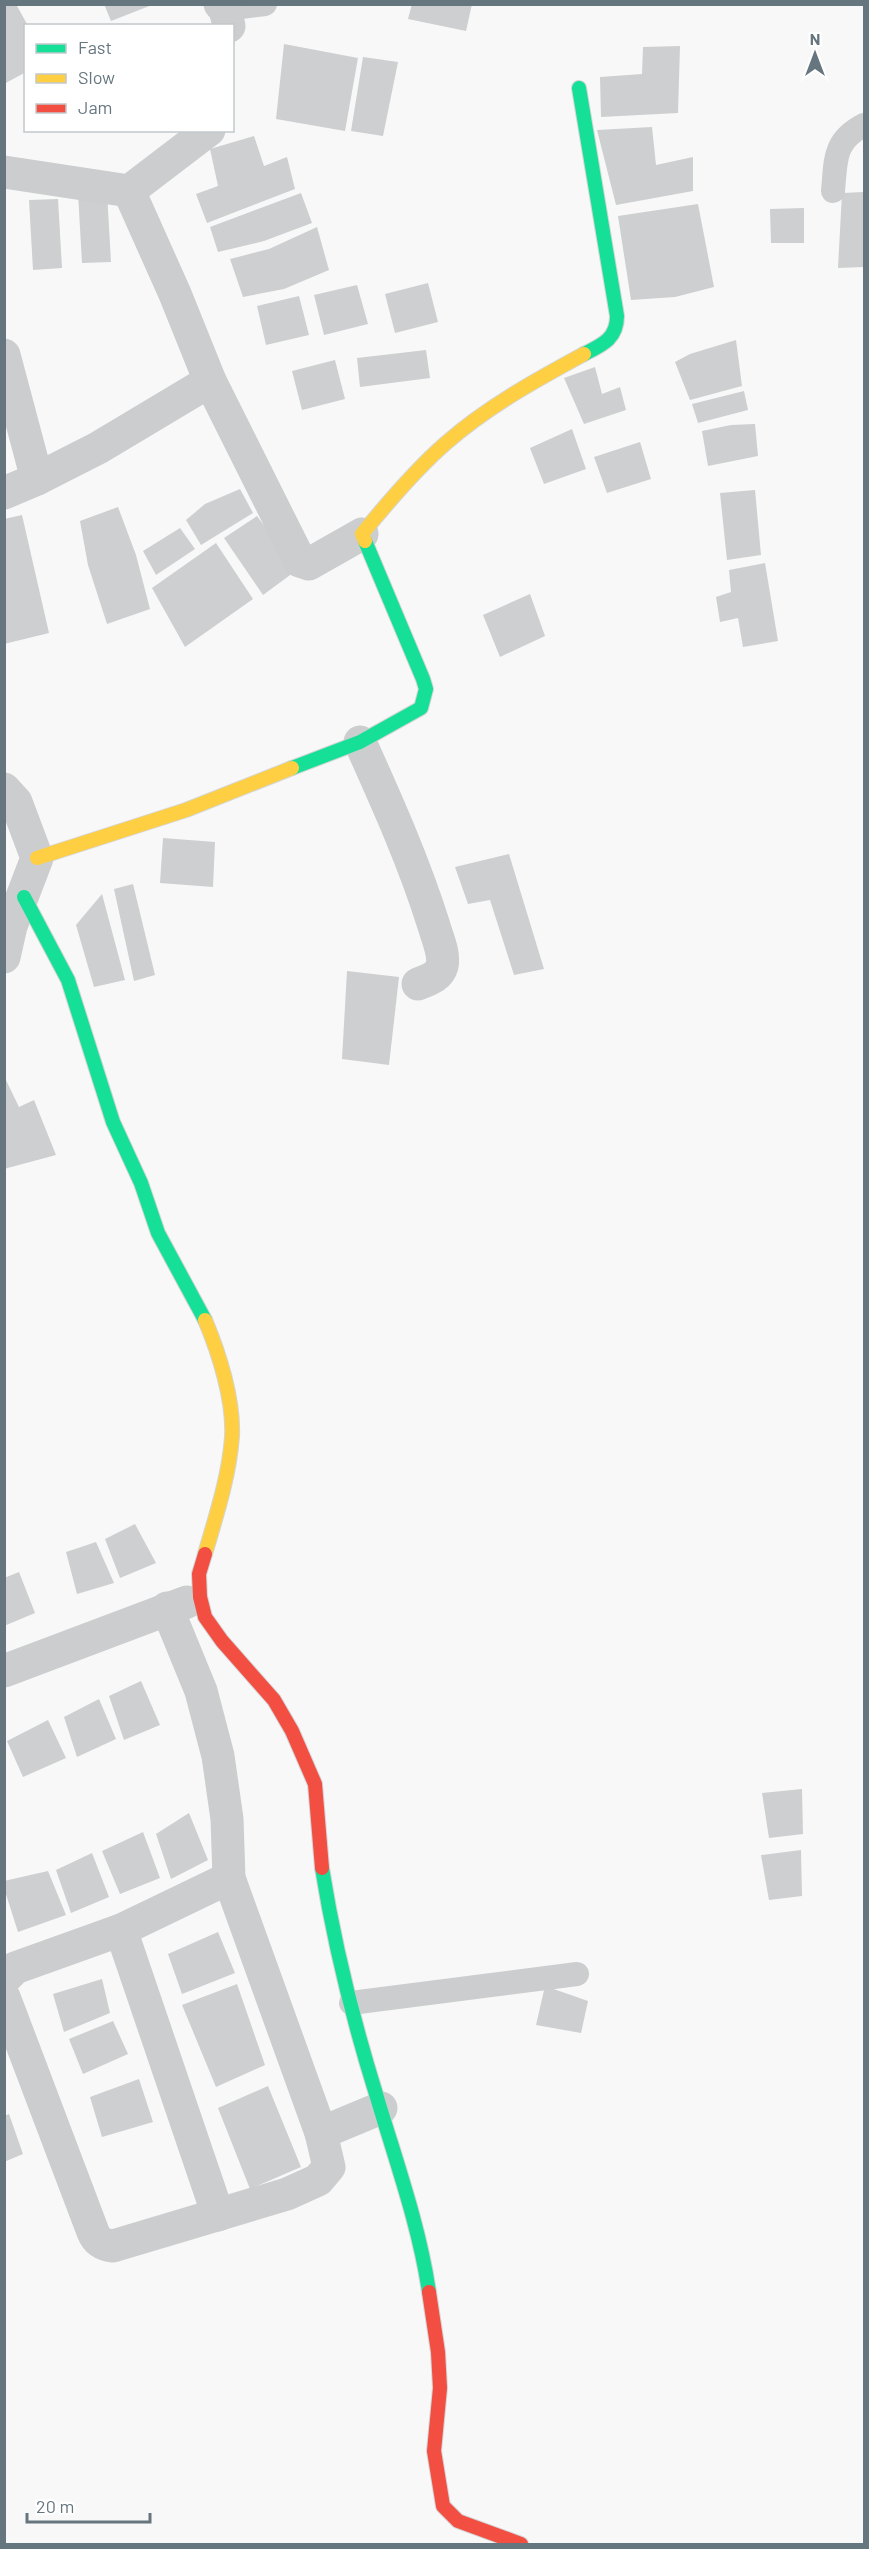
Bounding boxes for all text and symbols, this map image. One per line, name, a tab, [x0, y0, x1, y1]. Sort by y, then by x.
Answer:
legend	[24, 24, 234, 132]
north arrow	[785, 24, 845, 84]
text: N	[810, 29, 820, 48]
text: Fast	[78, 36, 112, 58]
text: Slow	[78, 66, 115, 88]
text: Jam	[78, 96, 112, 118]
scale bar	[27, 2486, 150, 2524]
text: 20 m	[36, 2495, 74, 2517]

